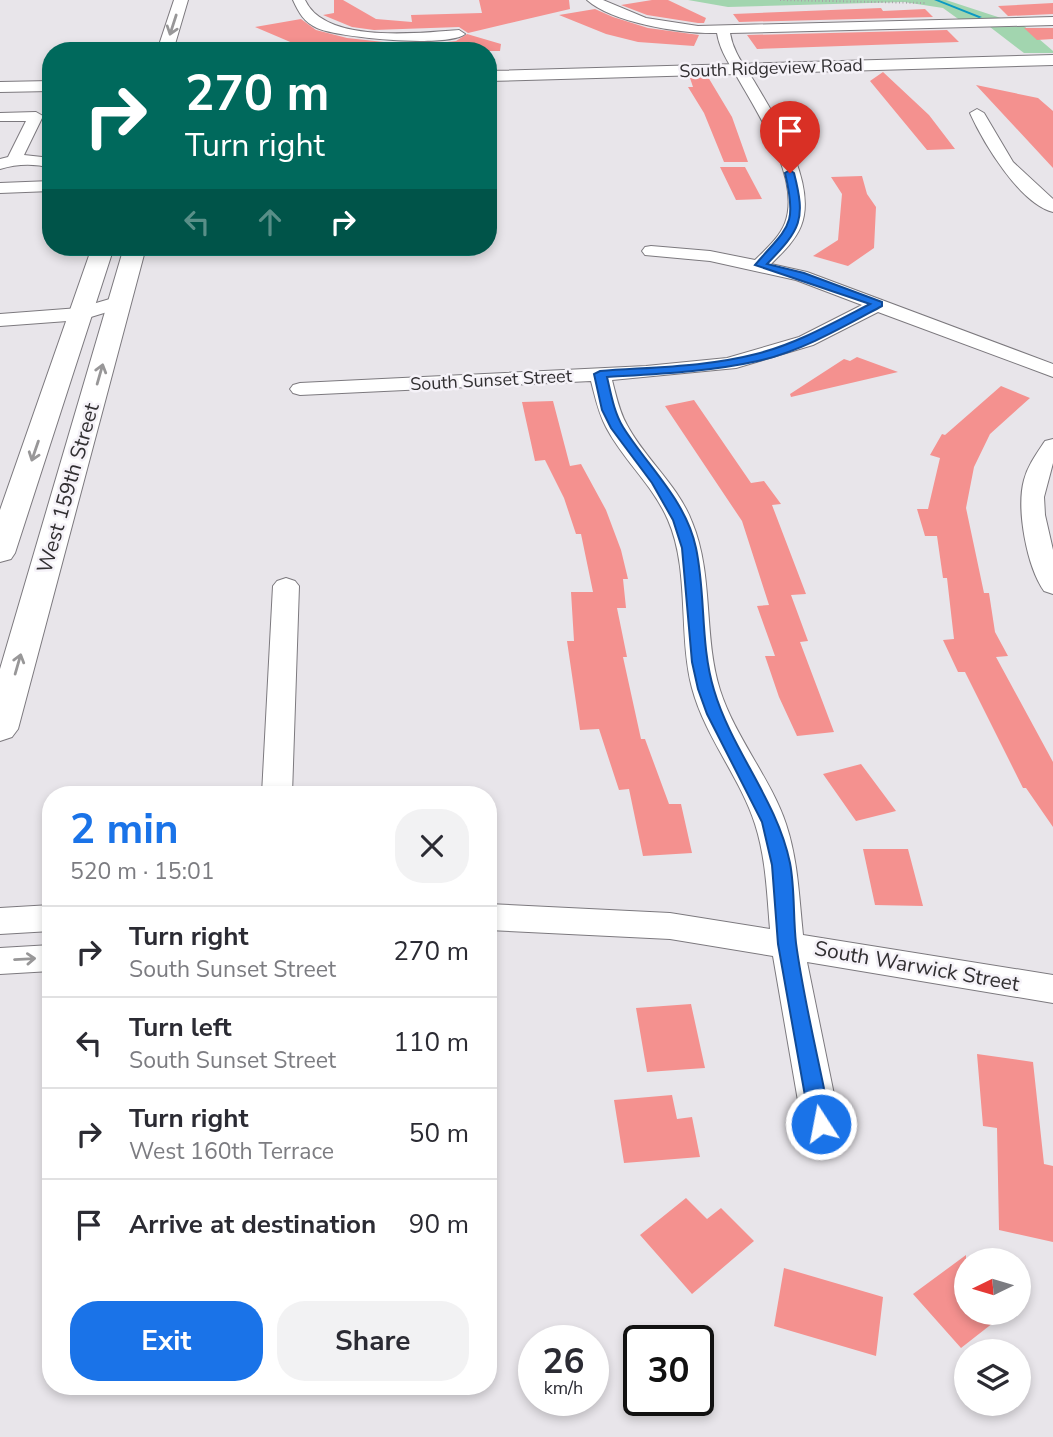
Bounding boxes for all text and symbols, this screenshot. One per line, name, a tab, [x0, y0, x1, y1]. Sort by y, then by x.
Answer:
one-way arrow	[166, 14, 178, 36]
street label: South Ridgeview Road	[679, 53, 863, 83]
text: 270 m	[185, 60, 329, 127]
icon: right	[70, 70, 161, 161]
pin	[760, 101, 820, 173]
icon: arrive	[771, 112, 809, 150]
text: Turn right	[185, 124, 325, 167]
icon: left	[178, 203, 216, 241]
icon: ahead	[251, 203, 289, 241]
icon: right	[324, 203, 362, 241]
one-way arrow	[94, 363, 107, 385]
street label: South Sunset Street	[409, 364, 573, 396]
street label: West 159th Street	[30, 399, 106, 576]
one-way arrow	[27, 440, 40, 462]
one-way arrow	[13, 653, 26, 675]
text: 2 min	[70, 801, 179, 858]
button: close	[395, 809, 469, 883]
text: 520 m · 15:01	[70, 856, 215, 887]
text: Turn right	[129, 919, 248, 954]
icon: right	[70, 933, 108, 971]
text: 270 m	[393, 934, 469, 969]
street label: South Warwick Street	[812, 934, 1022, 998]
one-way arrow	[14, 953, 37, 966]
text: South Sunset Street	[129, 954, 336, 985]
text: Turn left	[129, 1010, 232, 1045]
icon: left	[70, 1024, 108, 1062]
text: 110 m	[393, 1025, 469, 1060]
text: South Sunset Street	[129, 1045, 336, 1076]
position arrow	[784, 1087, 858, 1161]
text: Turn right	[129, 1101, 248, 1136]
icon: right	[70, 1115, 108, 1153]
text: 50 m	[409, 1116, 469, 1151]
text: West 160th Terrace	[129, 1136, 334, 1167]
icon: arrive	[70, 1206, 108, 1244]
text: Arrive at destination	[129, 1207, 376, 1242]
text: 90 m	[409, 1207, 469, 1242]
north arrow	[954, 1248, 1031, 1325]
map controls	[954, 1248, 1031, 1416]
button: Exit	[70, 1301, 263, 1381]
button: Share	[277, 1301, 469, 1381]
speed limit sign: 30	[623, 1325, 714, 1416]
text: 26	[542, 1338, 585, 1385]
button: layers	[954, 1339, 1031, 1416]
text: km/h	[544, 1376, 583, 1400]

